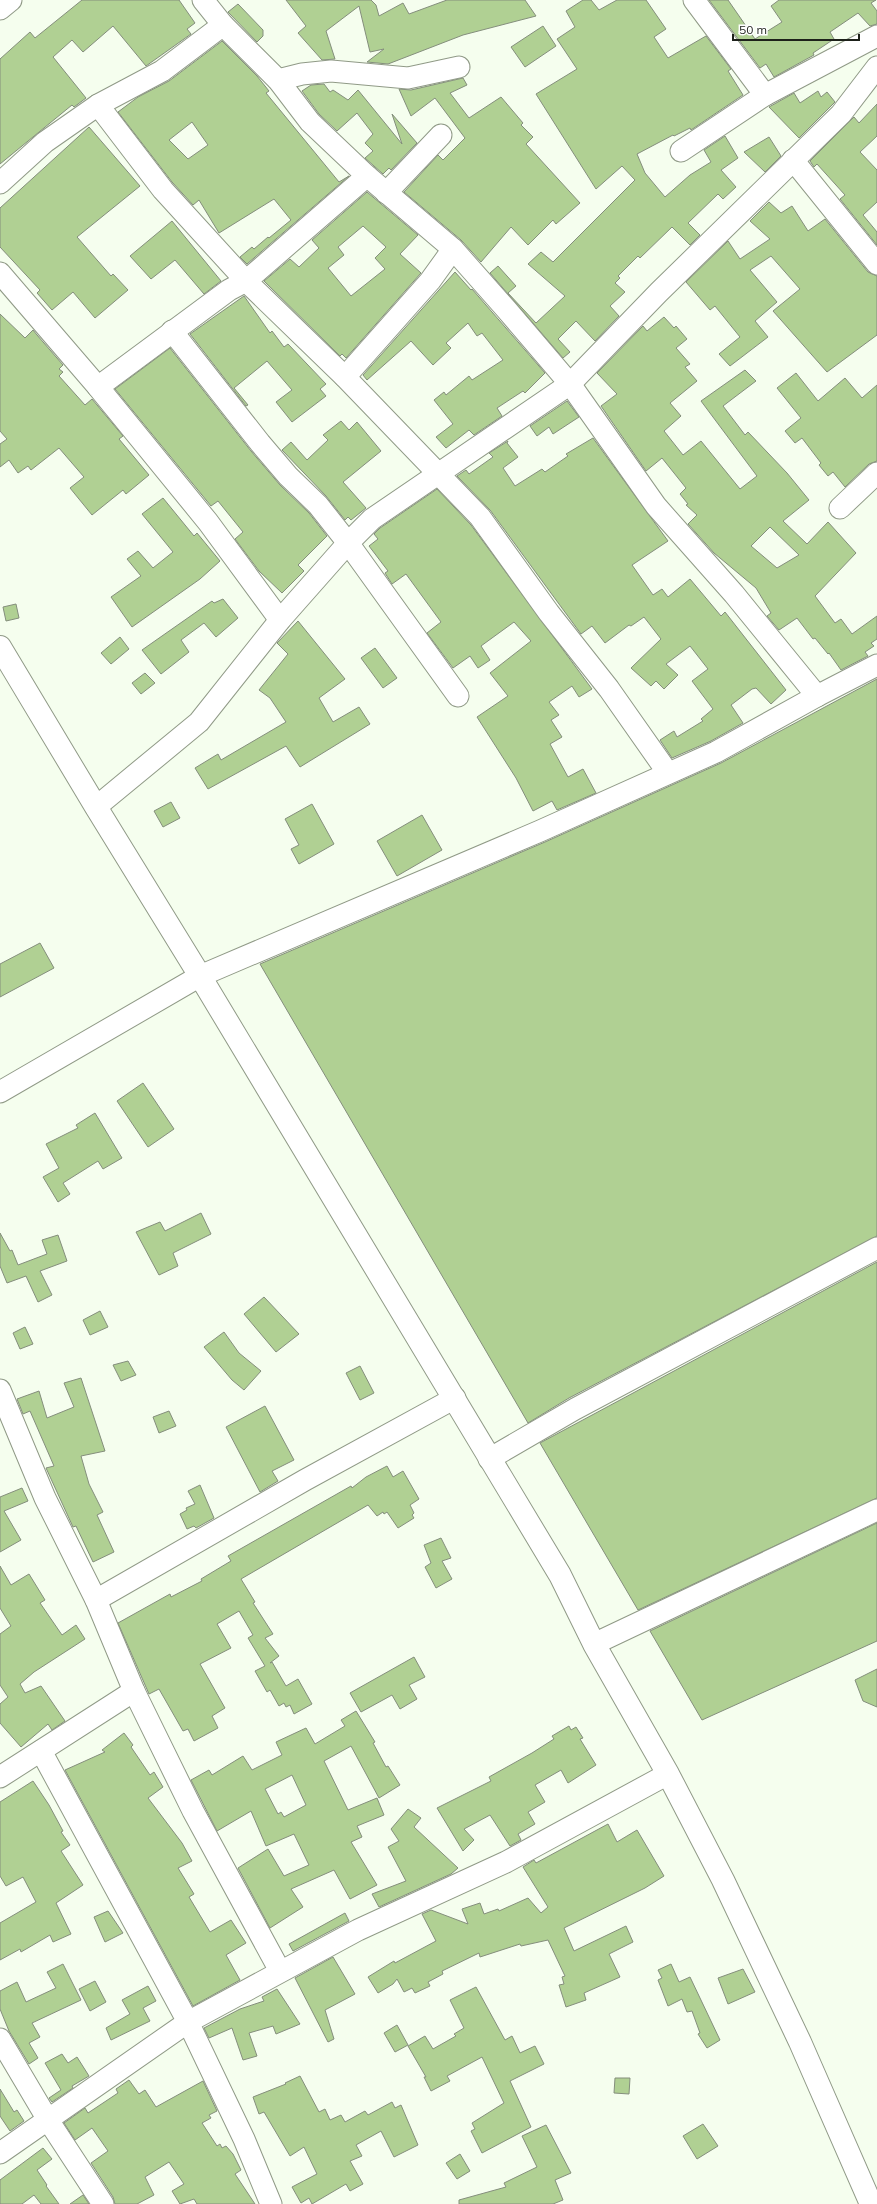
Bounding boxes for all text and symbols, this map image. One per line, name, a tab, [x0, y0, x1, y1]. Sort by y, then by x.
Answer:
scale bar	[733, 16, 859, 42]
text: 50 m	[739, 22, 767, 37]

